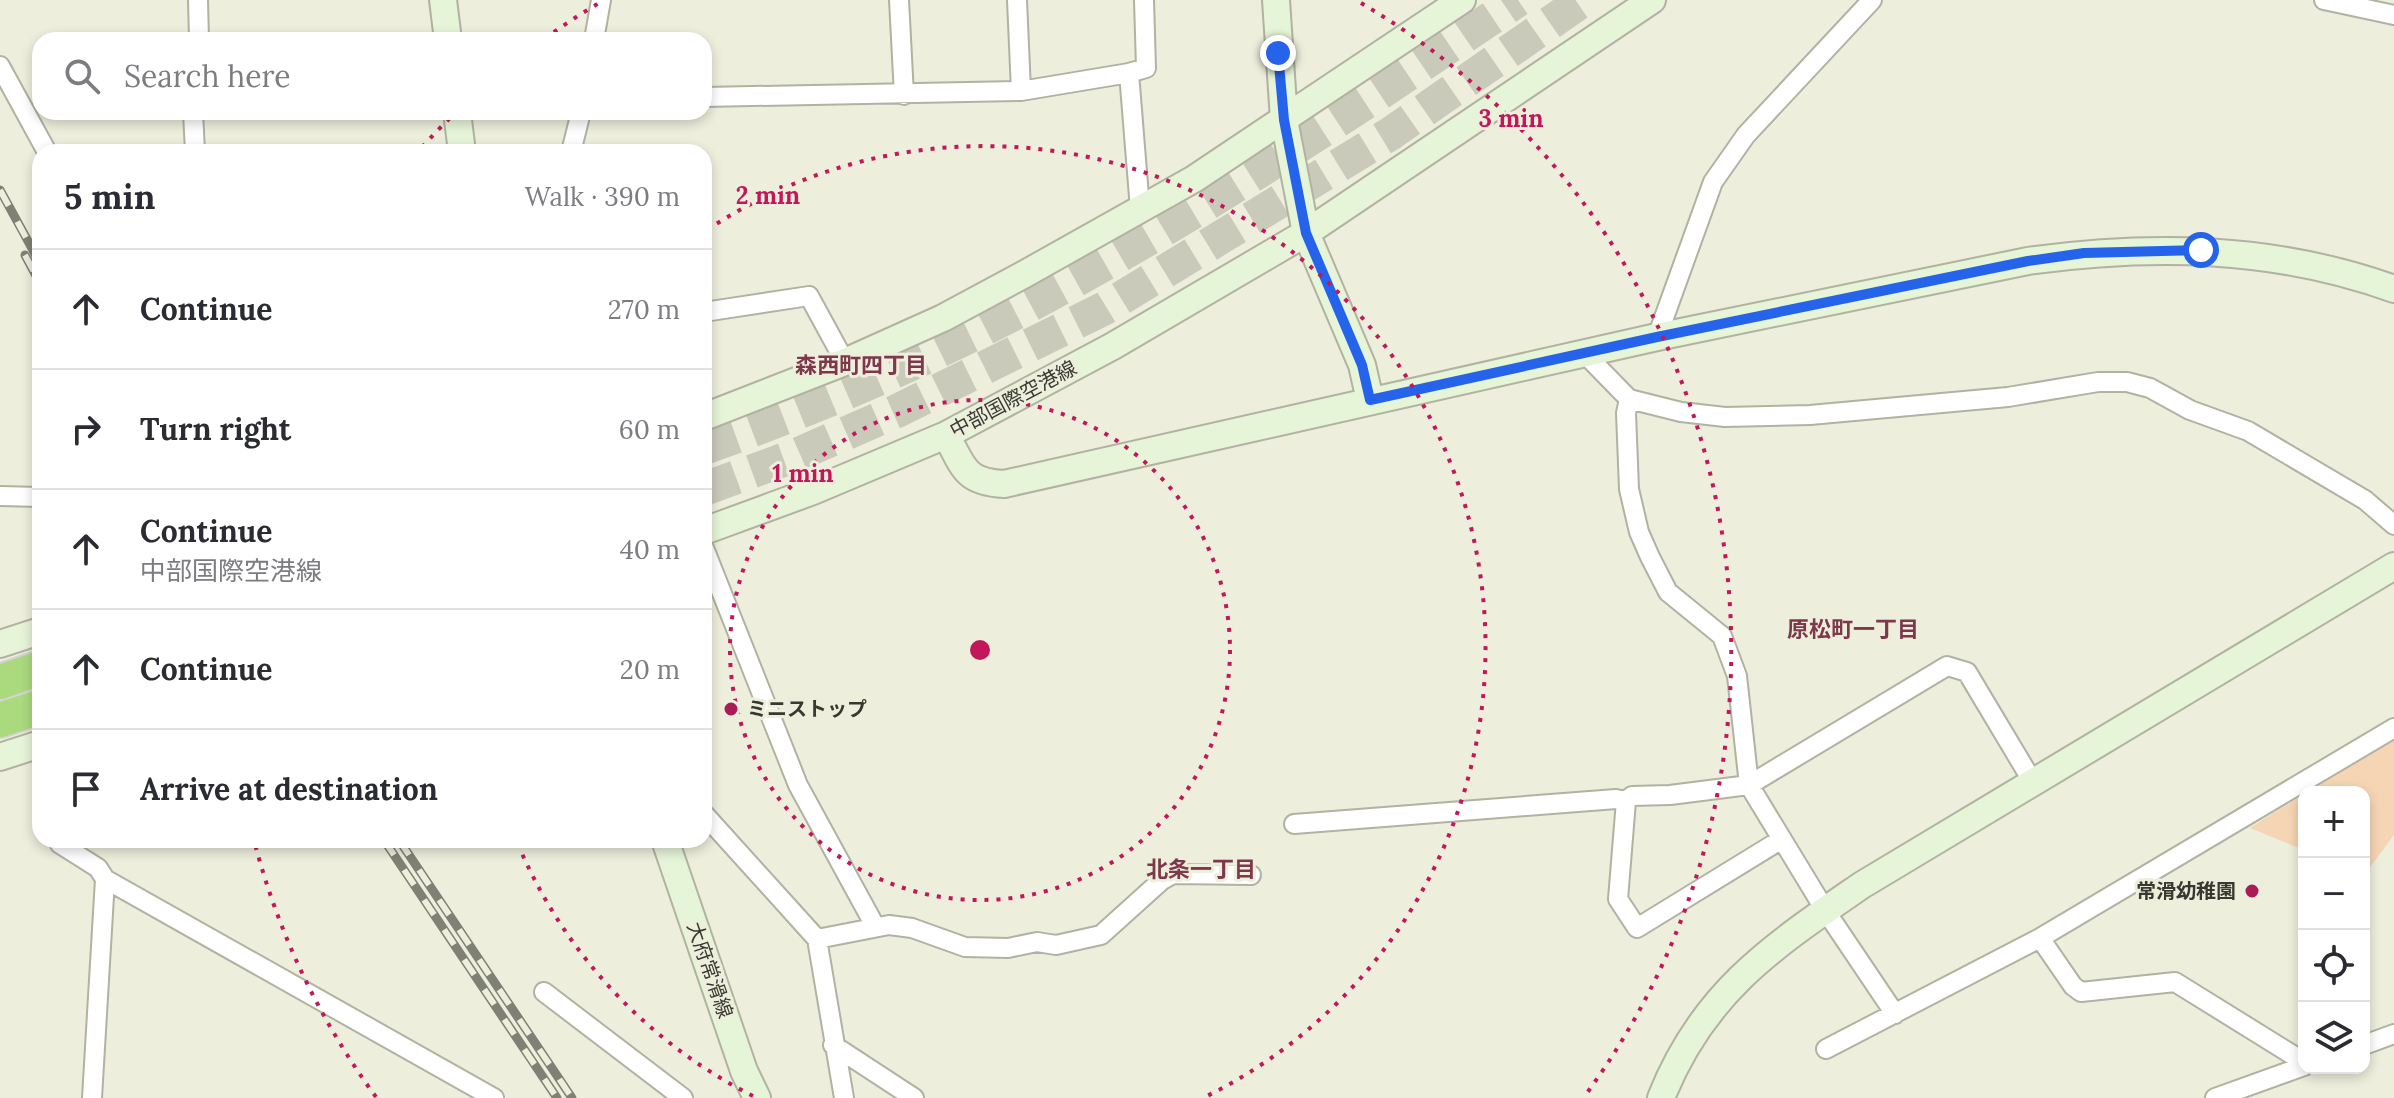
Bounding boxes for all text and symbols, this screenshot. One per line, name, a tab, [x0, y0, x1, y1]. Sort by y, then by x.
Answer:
search box	[32, 32, 712, 120]
route end	[1260, 35, 1296, 71]
icon: search	[60, 54, 104, 98]
text: Search here	[124, 57, 291, 95]
text: 3 min	[1479, 103, 1544, 134]
text: 5 min	[64, 175, 155, 218]
text: Walk · 390 m	[525, 180, 680, 213]
text: 2 min	[736, 180, 800, 211]
route start	[2183, 232, 2219, 268]
icon: ahead	[64, 287, 108, 331]
text: Continue	[140, 290, 272, 328]
text: 270 m	[608, 293, 680, 326]
district label: 森西町四丁目	[795, 351, 927, 379]
street label: 中部国際空港線	[945, 355, 1080, 442]
icon: right	[64, 407, 108, 451]
text: Turn right	[140, 410, 291, 448]
text: 60 m	[619, 413, 680, 446]
text: 1 min	[772, 458, 834, 489]
text: Continue	[140, 512, 272, 550]
icon: ahead	[64, 527, 108, 571]
text: 40 m	[620, 533, 680, 566]
text: 中部国際空港線	[140, 554, 322, 587]
district label: 原松町一丁目	[1787, 615, 1919, 643]
centre of rings	[966, 636, 994, 664]
icon: ahead	[64, 647, 108, 691]
text: Continue	[140, 650, 272, 688]
text: 20 m	[620, 653, 680, 686]
place label: ミニストップ	[747, 696, 867, 721]
marker: ミニストップ	[722, 700, 740, 718]
icon: arrive	[64, 767, 108, 811]
text: Arrive at destination	[140, 770, 438, 808]
map controls	[2298, 786, 2370, 1074]
button: +	[2298, 786, 2370, 858]
district label: 北条一丁目	[1146, 855, 1256, 883]
button: −	[2298, 858, 2370, 930]
place label: 常滑幼稚園	[2136, 878, 2236, 903]
marker: 常滑幼稚園	[2243, 882, 2261, 900]
street label: 大府常滑線	[682, 918, 739, 1021]
button: locate	[2298, 930, 2370, 1002]
button: layers	[2298, 1002, 2370, 1074]

